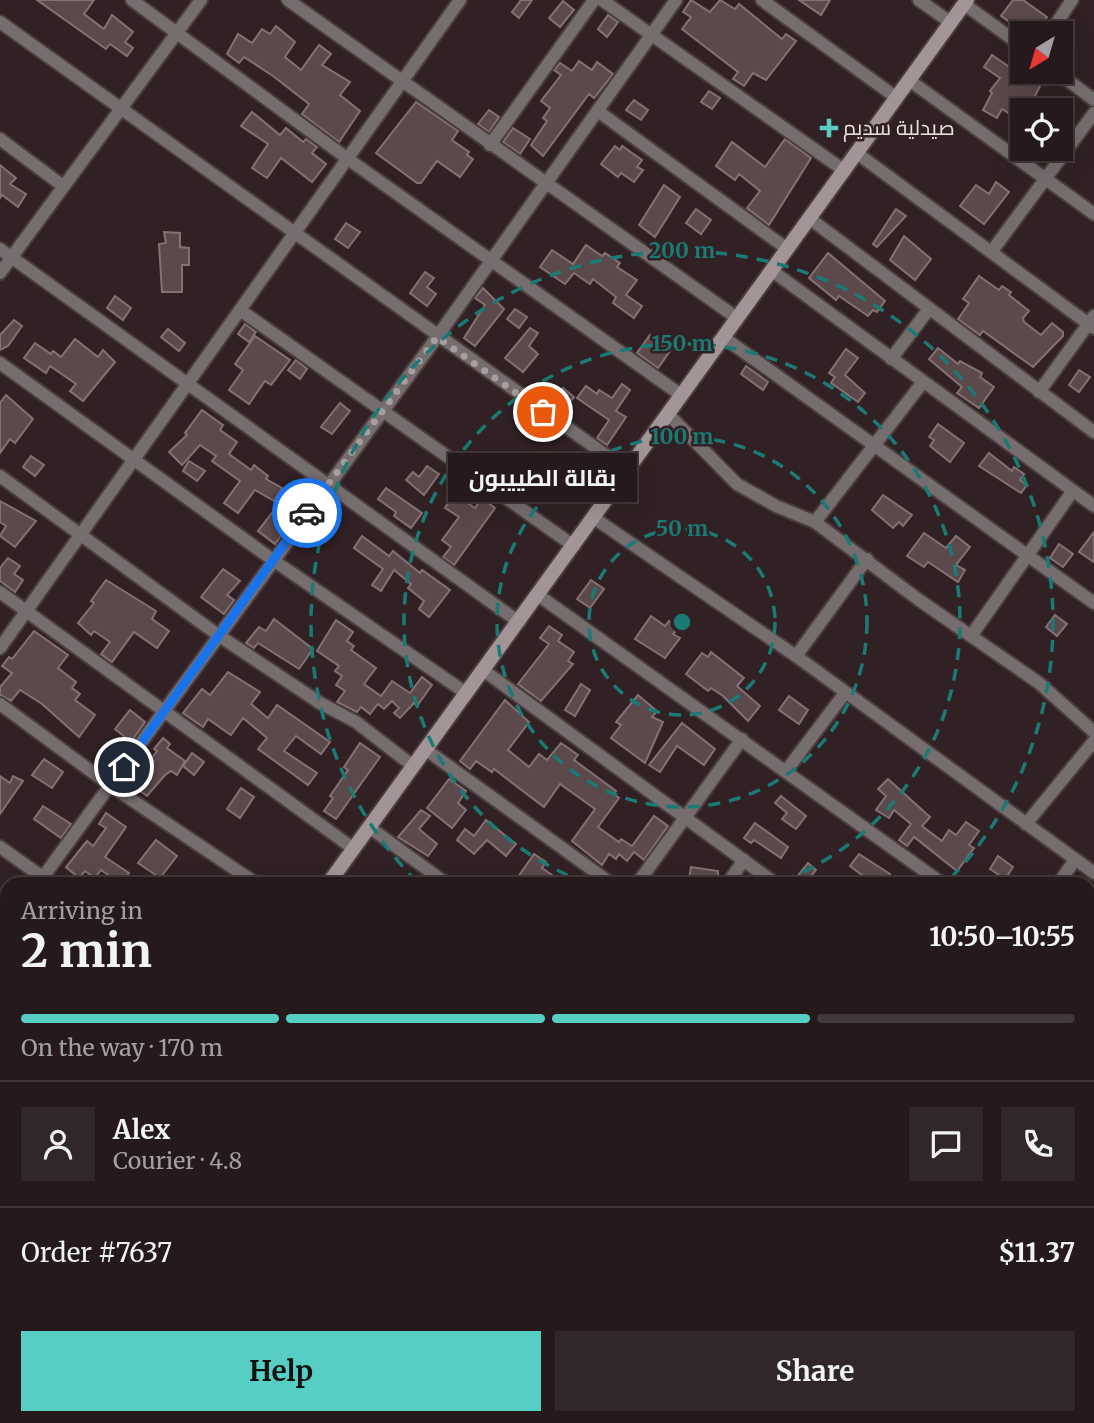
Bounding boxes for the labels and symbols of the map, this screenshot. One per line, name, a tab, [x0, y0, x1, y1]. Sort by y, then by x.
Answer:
north arrow	[1010, 21, 1073, 84]
place label: صيدلية سديم	[843, 114, 955, 142]
marker: صيدلية سديم	[821, 120, 837, 136]
text: 200 m	[649, 237, 715, 264]
text: 150 m	[651, 330, 713, 357]
pin	[513, 382, 573, 442]
text: 100 m	[651, 423, 713, 450]
callout: بقالة الطييبون	[448, 454, 638, 503]
courier	[272, 478, 342, 548]
text: 50 m	[656, 515, 708, 542]
centre of rings	[670, 610, 694, 634]
pin	[94, 737, 154, 797]

